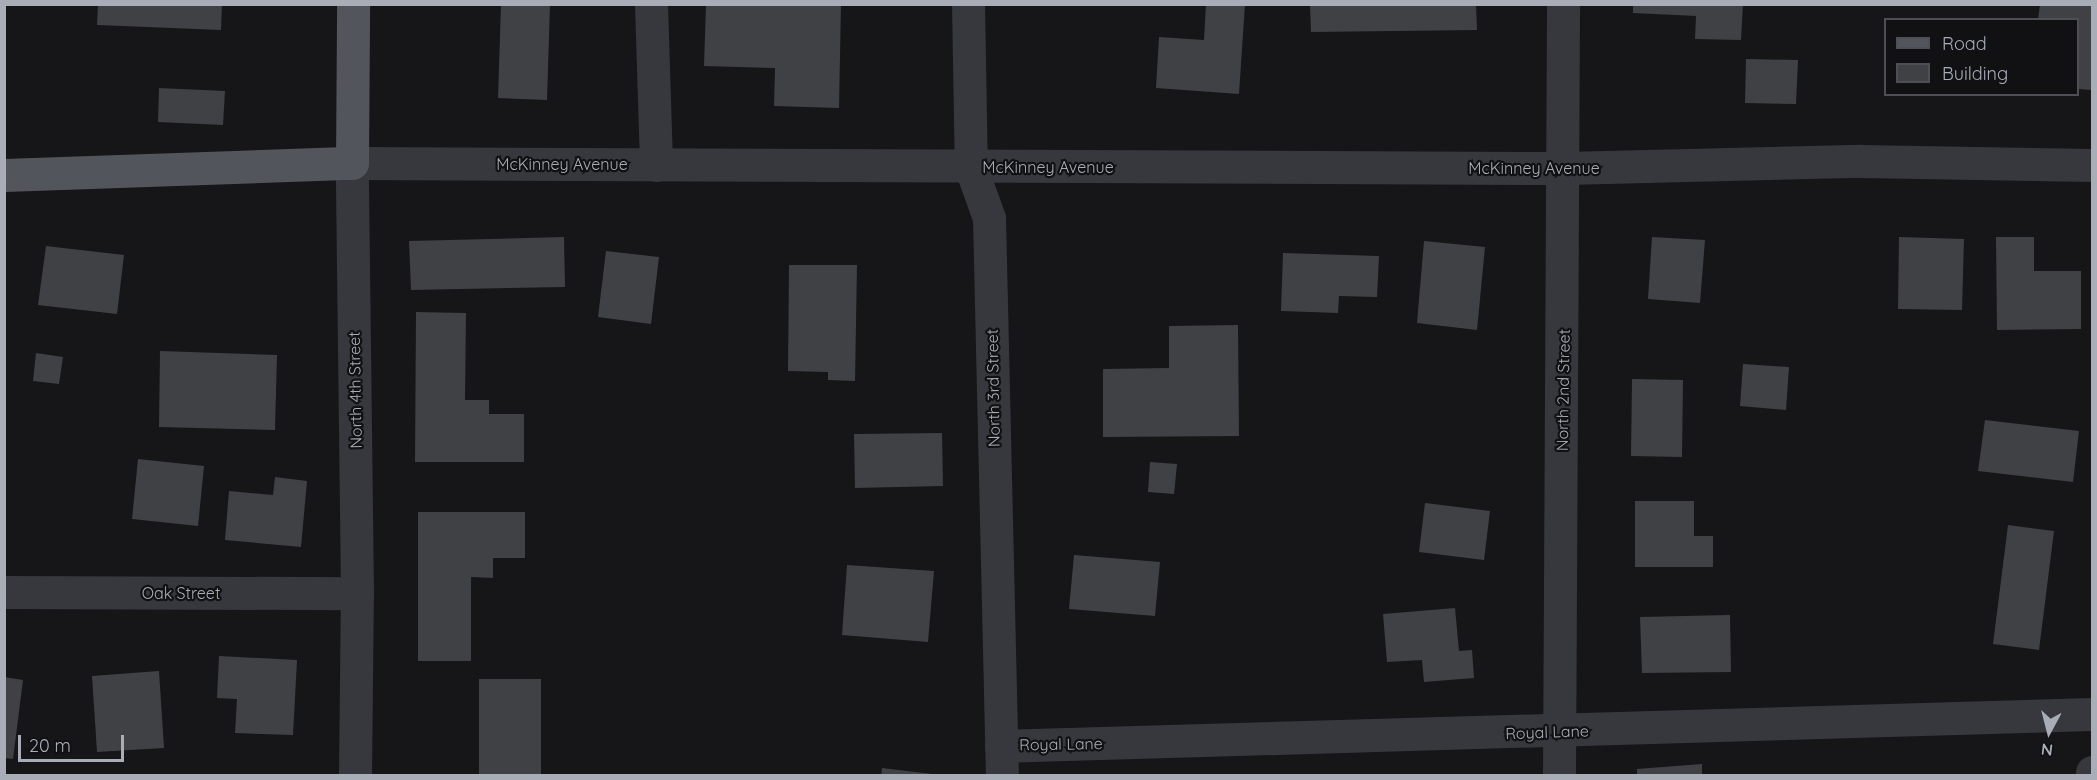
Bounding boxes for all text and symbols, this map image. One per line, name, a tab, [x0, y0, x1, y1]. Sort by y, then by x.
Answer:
legend	[1884, 18, 2079, 96]
text: Road	[1942, 32, 1987, 55]
text: Building	[1942, 62, 2008, 85]
street label: McKinney Avenue	[496, 154, 628, 174]
street label: McKinney Avenue	[982, 157, 1114, 177]
street label: McKinney Avenue	[1468, 158, 1600, 178]
street label: North 3rd Street	[982, 329, 1004, 447]
street label: North 2nd Street	[1552, 329, 1574, 451]
street label: North 4th Street	[344, 331, 366, 449]
street label: Oak Street	[142, 583, 220, 603]
north arrow	[2019, 702, 2079, 762]
street label: Royal Lane	[1505, 721, 1589, 743]
scale bar	[21, 723, 128, 761]
text: 20 m	[29, 734, 71, 757]
street label: Royal Lane	[1019, 734, 1103, 754]
text: N	[2040, 739, 2054, 761]

